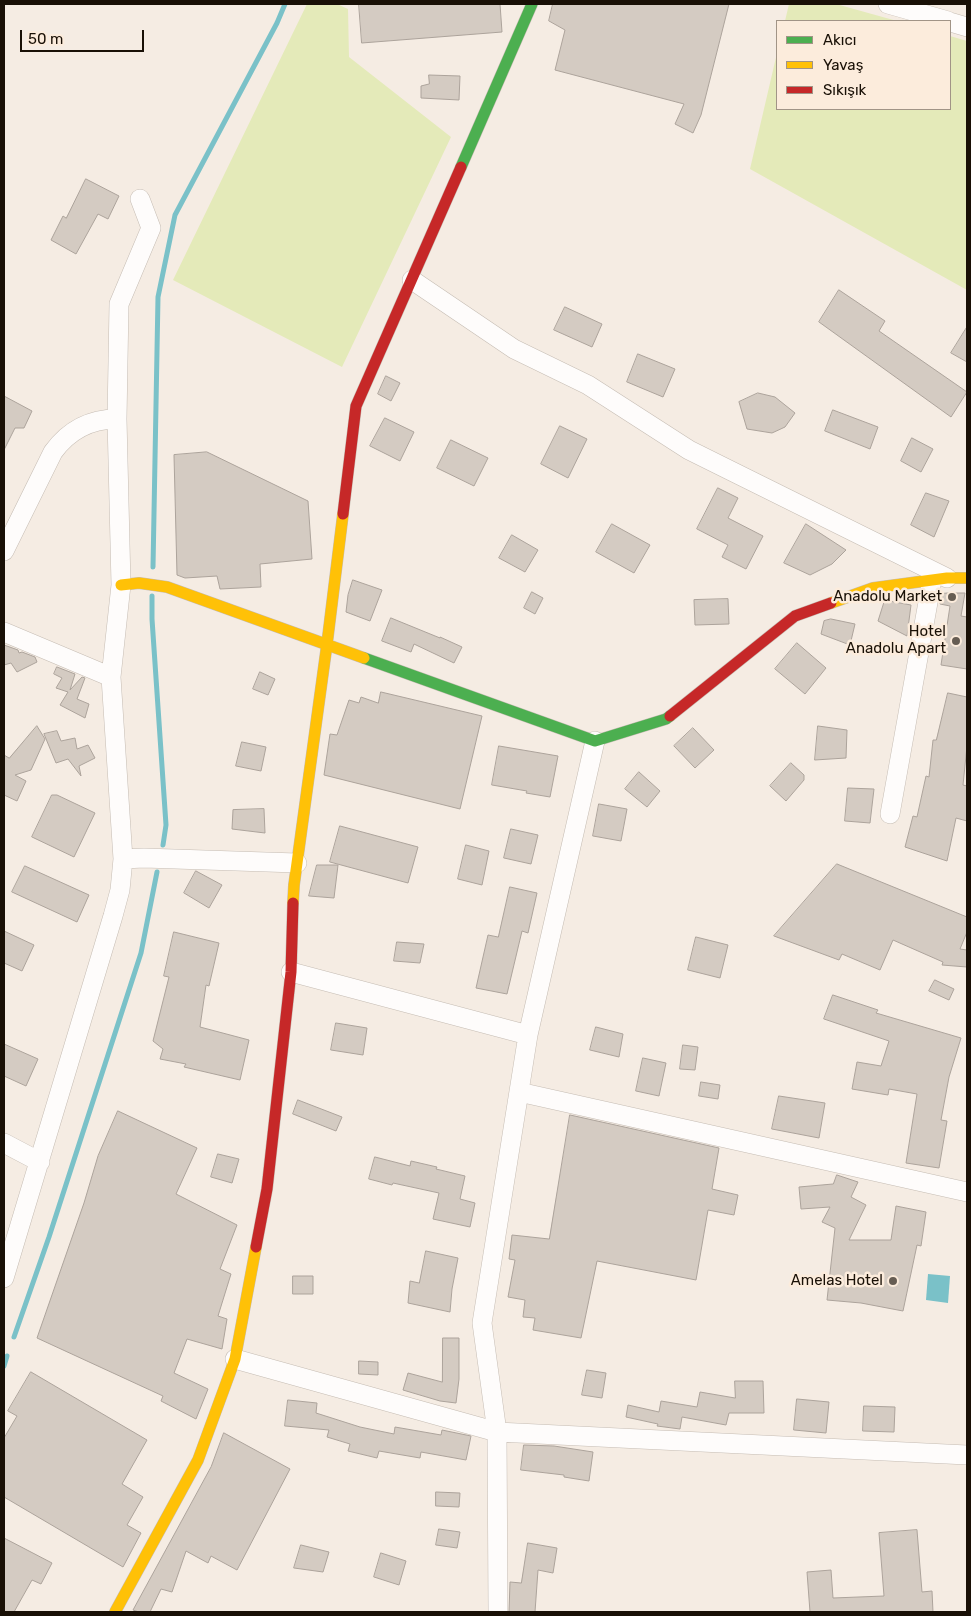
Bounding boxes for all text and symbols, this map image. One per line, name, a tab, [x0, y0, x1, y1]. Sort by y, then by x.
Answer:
scale bar	[22, 20, 146, 52]
legend	[776, 20, 951, 110]
text: 50 m	[28, 30, 63, 48]
text: Akıcı	[823, 31, 856, 49]
text: Yavaş	[823, 56, 863, 74]
text: Sıkışık	[823, 81, 866, 99]
place label: Anadolu Market	[833, 588, 942, 606]
marker: Anadolu Market	[946, 591, 958, 603]
place label: Hotel Anadolu Apart	[846, 623, 946, 658]
marker: Hotel Anadolu Apart	[950, 635, 962, 647]
place label: Amelas Hotel	[791, 1272, 883, 1290]
marker: Amelas Hotel	[887, 1275, 899, 1287]

